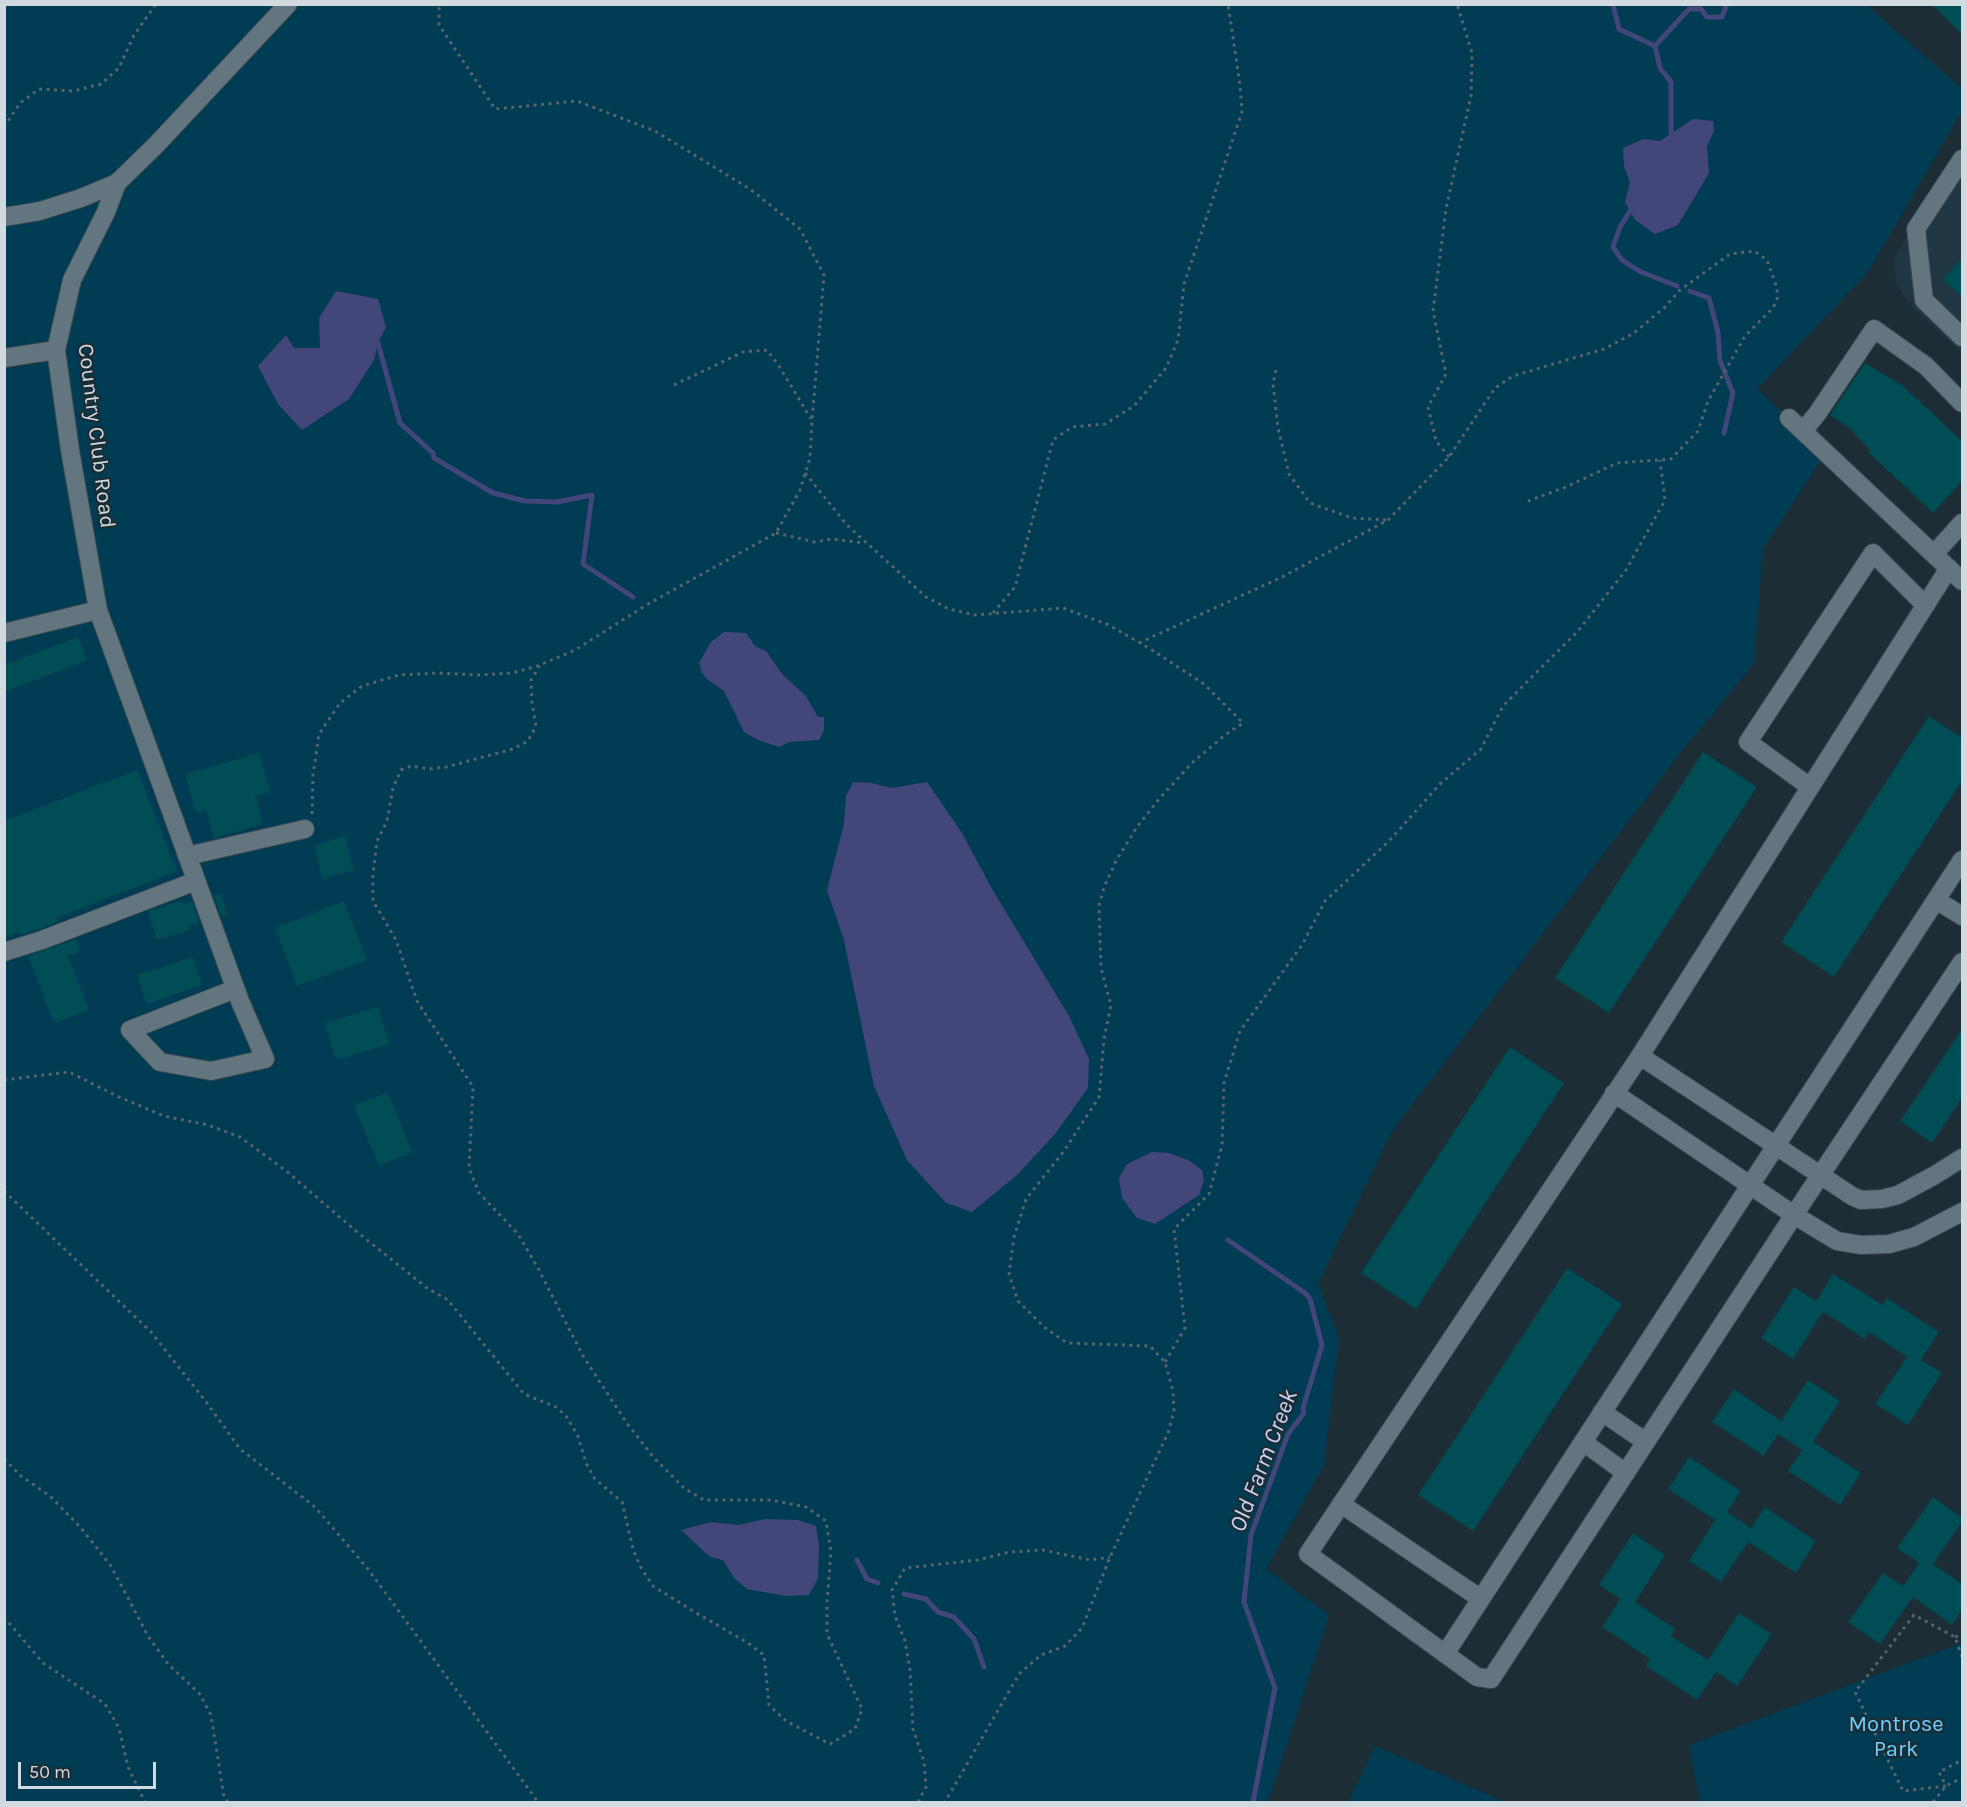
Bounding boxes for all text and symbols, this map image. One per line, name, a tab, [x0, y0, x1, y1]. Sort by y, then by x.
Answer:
street label: Country Club Road	[72, 342, 120, 530]
water label: Old Farm Creek	[1224, 1386, 1304, 1536]
park label: Montrose Park	[1848, 1712, 1944, 1764]
scale bar	[21, 1750, 159, 1788]
text: 50 m	[29, 1761, 71, 1783]

